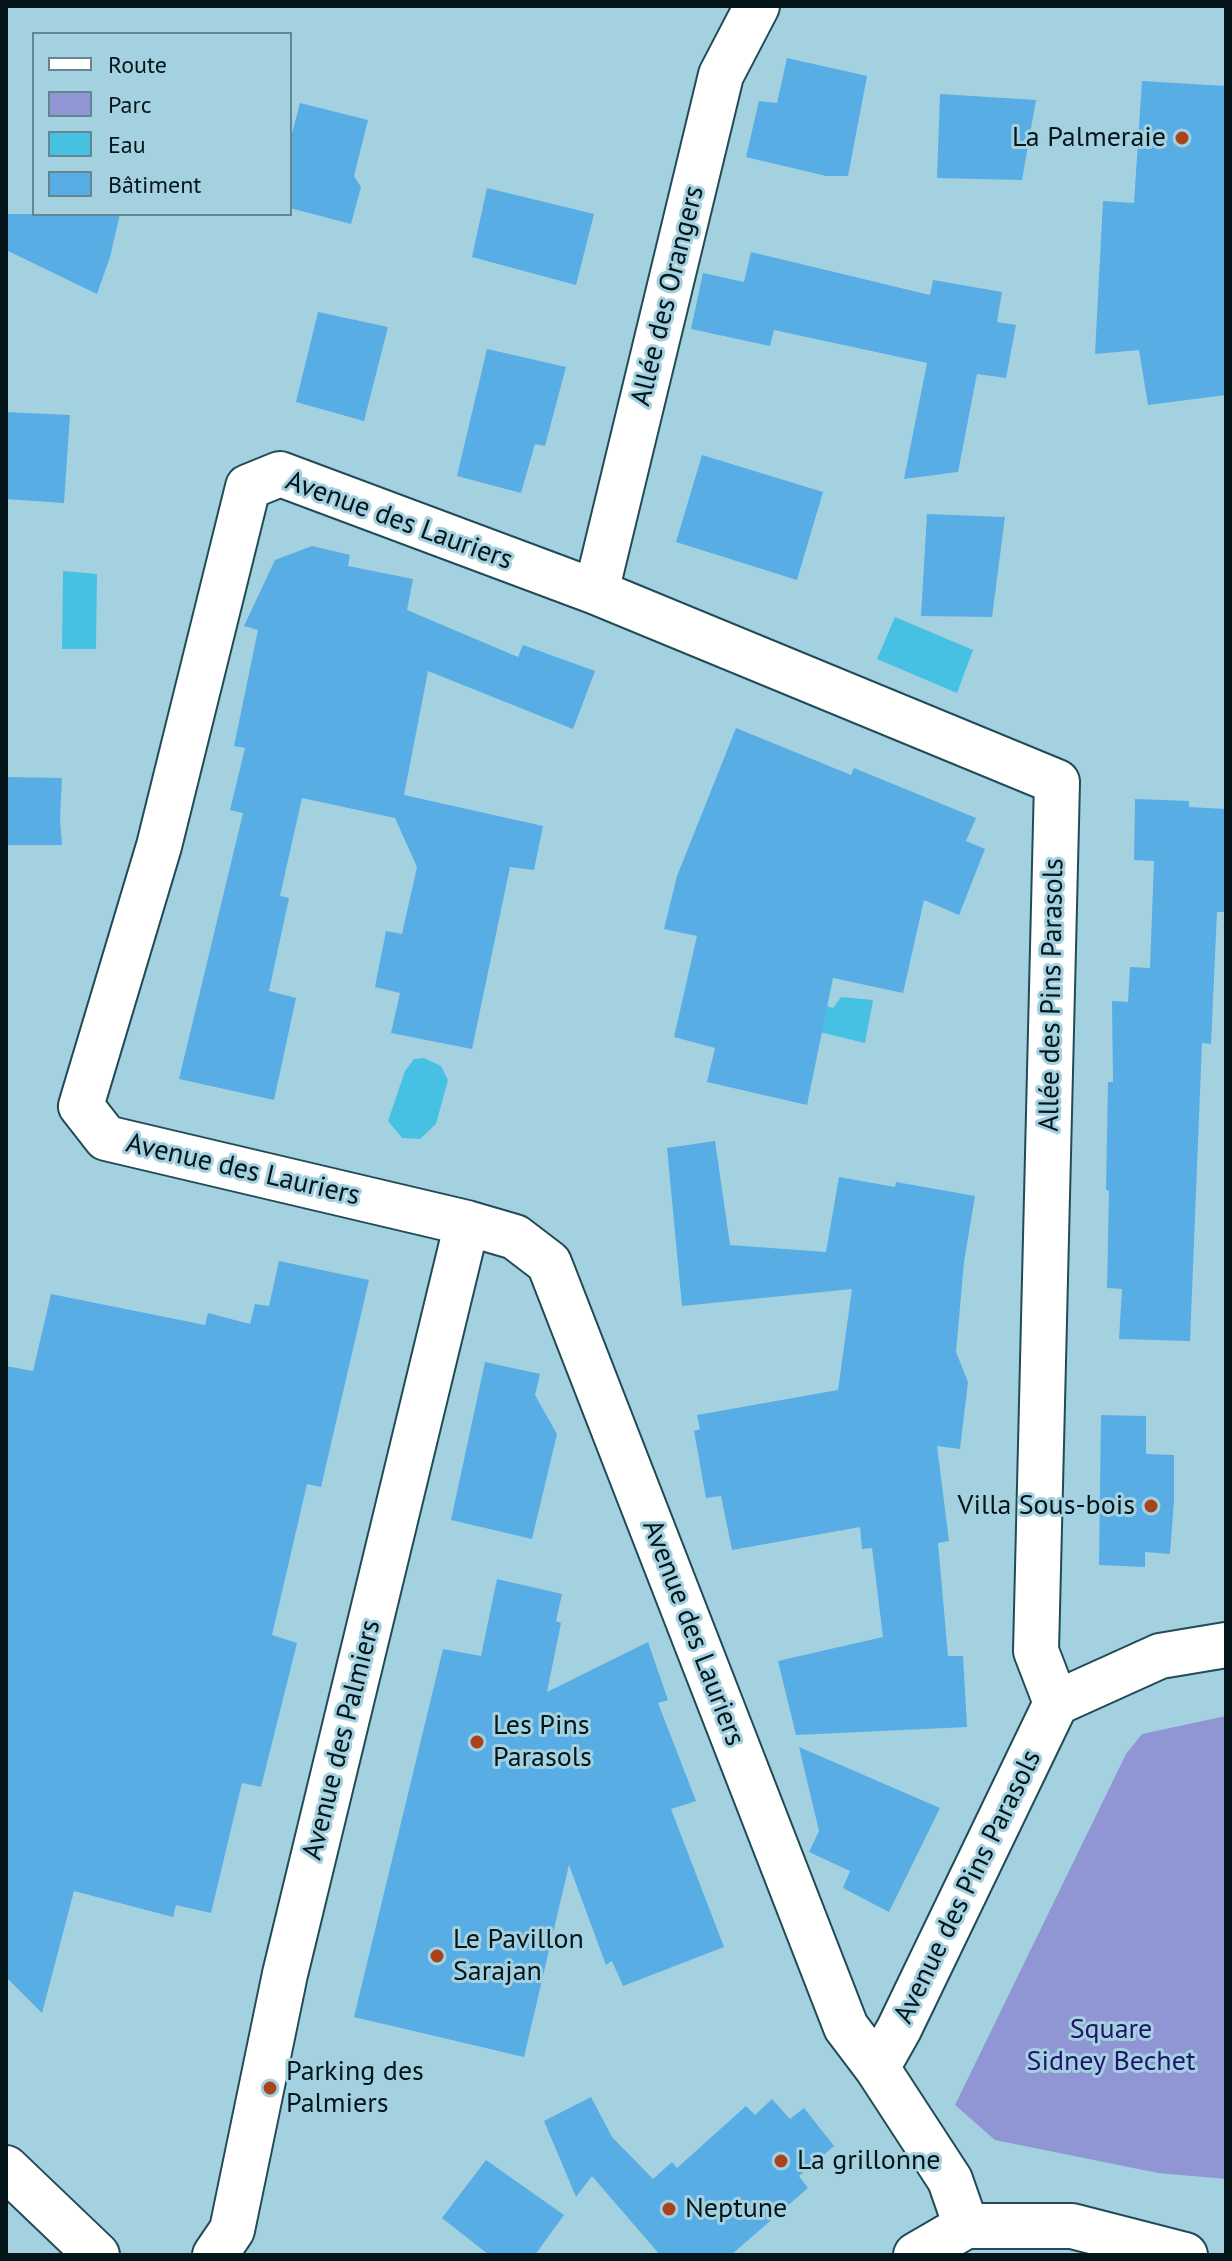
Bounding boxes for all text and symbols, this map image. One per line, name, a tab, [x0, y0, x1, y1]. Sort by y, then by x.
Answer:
legend	[32, 32, 292, 216]
text: Route	[108, 49, 167, 80]
text: Parc	[108, 89, 151, 120]
place label: La Palmeraie	[1012, 121, 1166, 155]
text: Eau	[108, 129, 146, 160]
marker: La Palmeraie	[1173, 129, 1191, 147]
text: Bâtiment	[108, 169, 201, 200]
street label: Allée des Orangers	[624, 183, 712, 409]
street label: Avenue des Lauriers	[281, 464, 517, 578]
street label: Allée des Pins Parasols	[1033, 858, 1071, 1132]
street label: Avenue des Lauriers	[123, 1127, 363, 1213]
place label: Villa Sous-bois	[958, 1489, 1135, 1523]
marker: Villa Sous-bois	[1142, 1497, 1160, 1515]
street label: Avenue des Lauriers	[635, 1515, 751, 1751]
street label: Avenue des Palmiers	[296, 1617, 388, 1863]
place label: Les Pins Parasols	[493, 1709, 592, 1775]
marker: Les Pins Parasols	[468, 1733, 486, 1751]
street label: Avenue des Pins Parasols	[887, 1745, 1049, 2029]
place label: Le Pavillon Sarajan	[453, 1923, 584, 1989]
marker: Le Pavillon Sarajan	[428, 1947, 446, 1965]
park label: Square Sidney Bechet	[1027, 2013, 1195, 2079]
place label: Parking des Palmiers	[286, 2055, 424, 2121]
marker: Parking des Palmiers	[261, 2079, 279, 2097]
place label: La grillonne	[797, 2144, 941, 2178]
marker: La grillonne	[772, 2152, 790, 2170]
place label: Neptune	[685, 2192, 787, 2226]
marker: Neptune	[660, 2200, 678, 2218]

